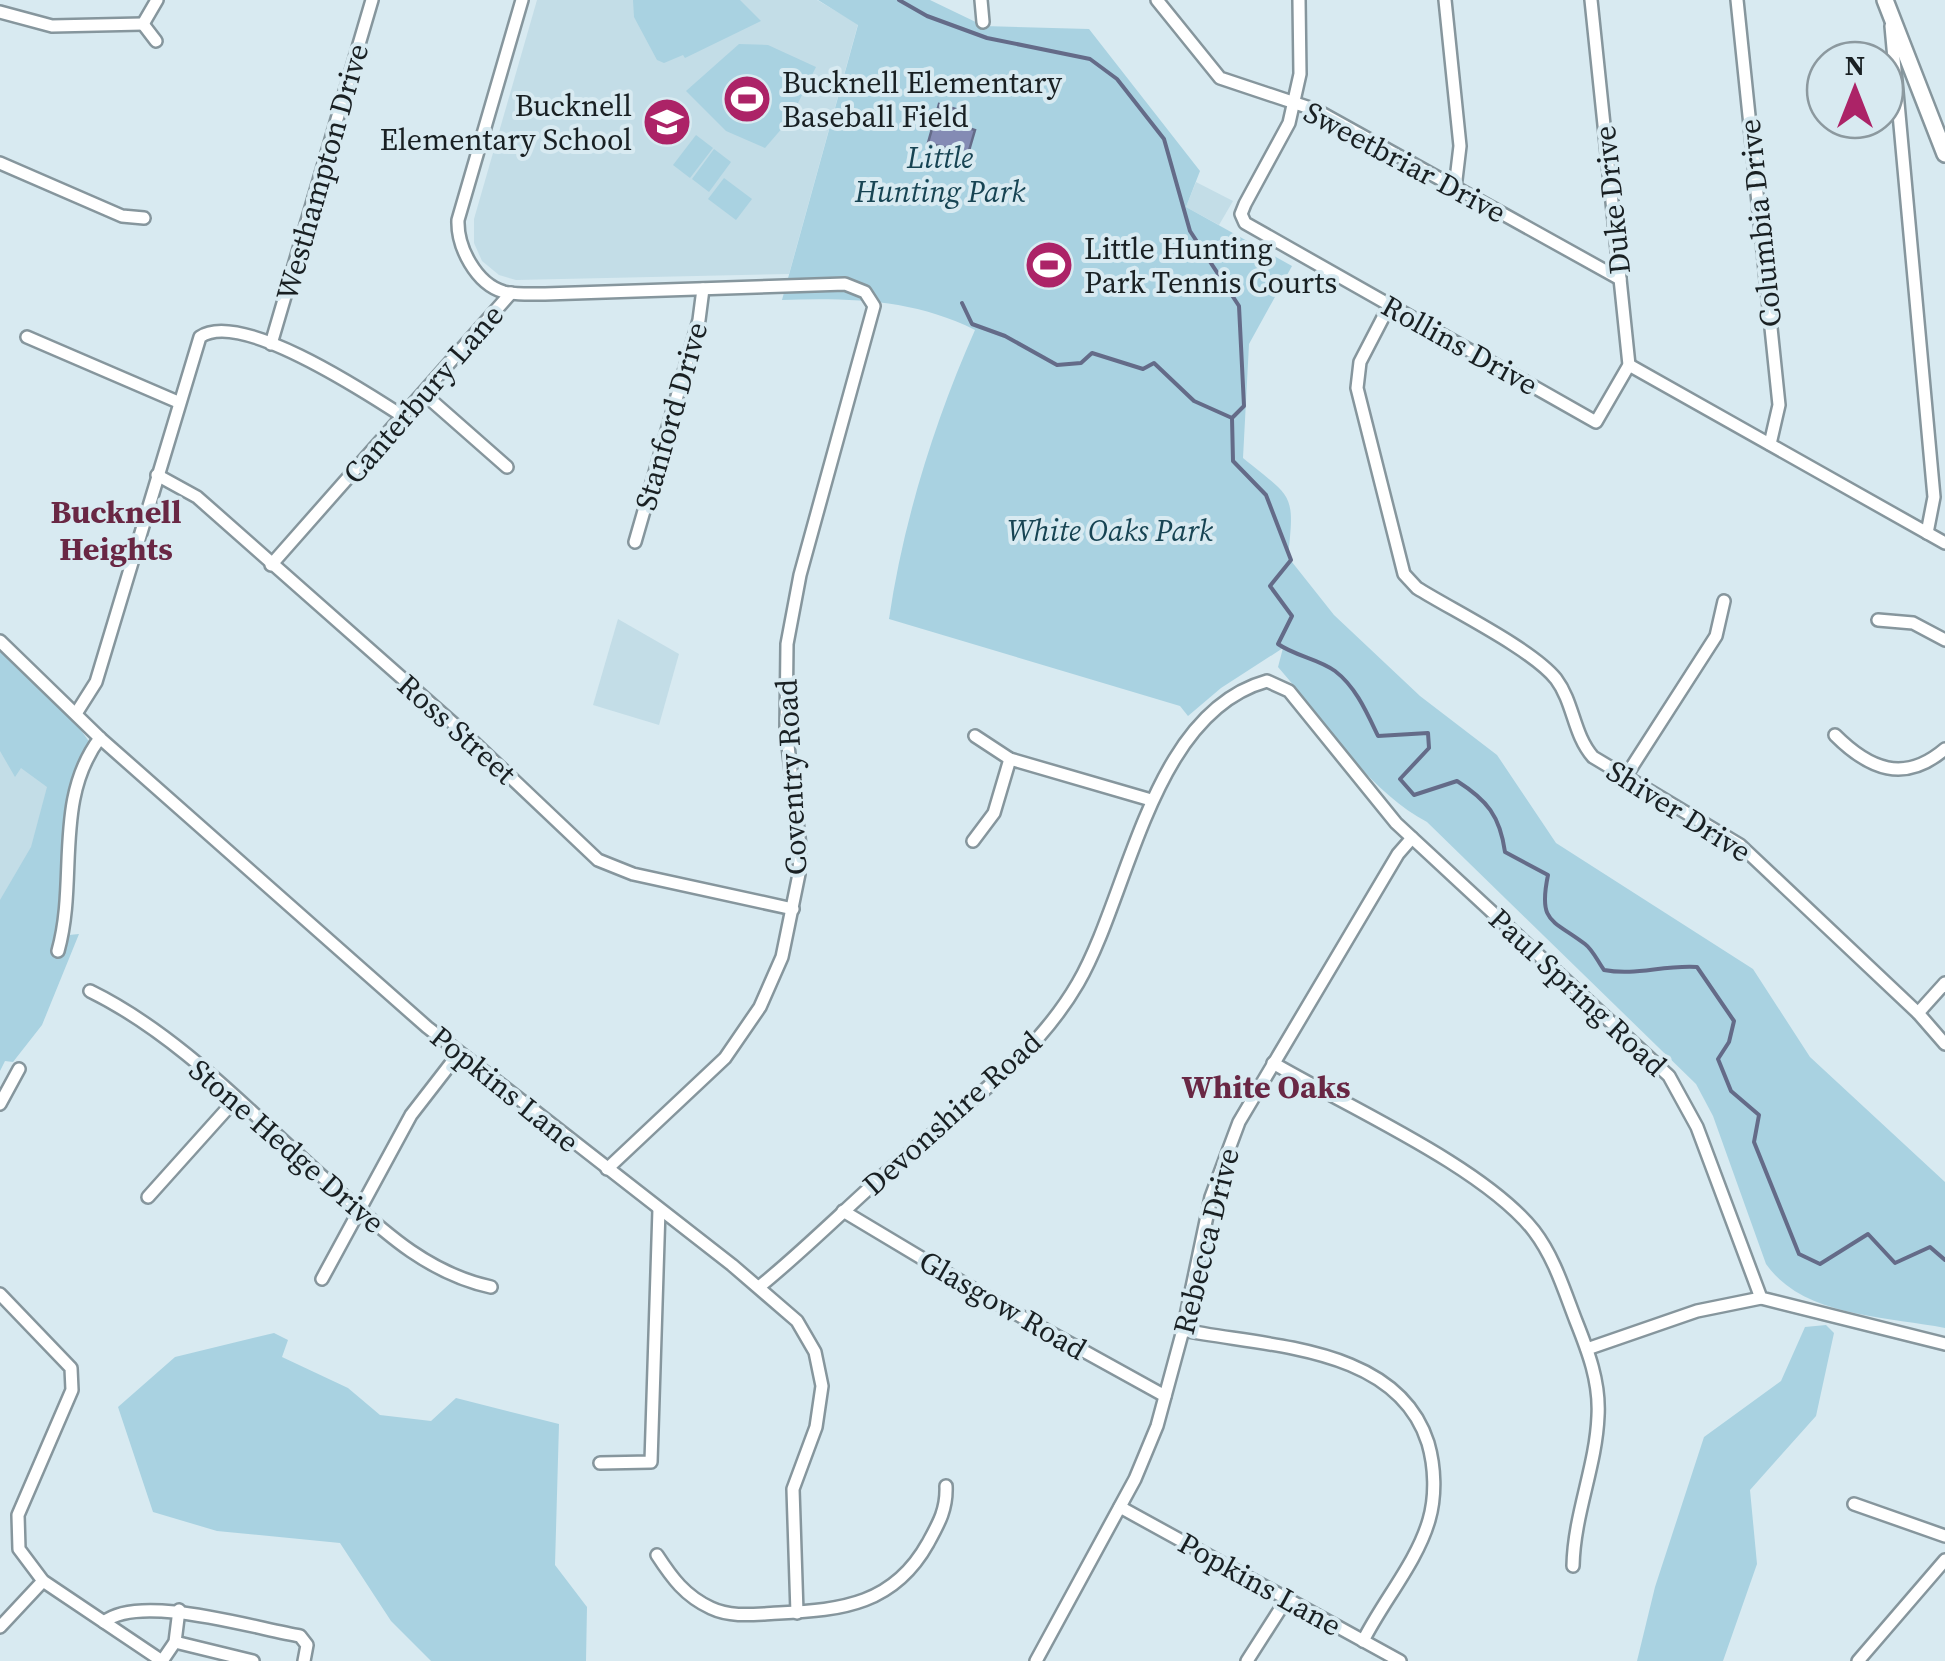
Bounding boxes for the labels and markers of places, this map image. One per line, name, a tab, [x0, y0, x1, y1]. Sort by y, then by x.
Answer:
place label: Bucknell Elementary Baseball Field	[782, 62, 1063, 137]
sports icon: Bucknell Elementary Baseball Field	[721, 73, 773, 125]
place label: Bucknell Elementary School	[380, 85, 632, 160]
school or university icon: Bucknell Elementary School	[641, 96, 693, 148]
place label: Little Hunting Park Tennis Courts	[1084, 228, 1337, 303]
sports icon: Little Hunting Park Tennis Courts	[1023, 239, 1075, 291]

